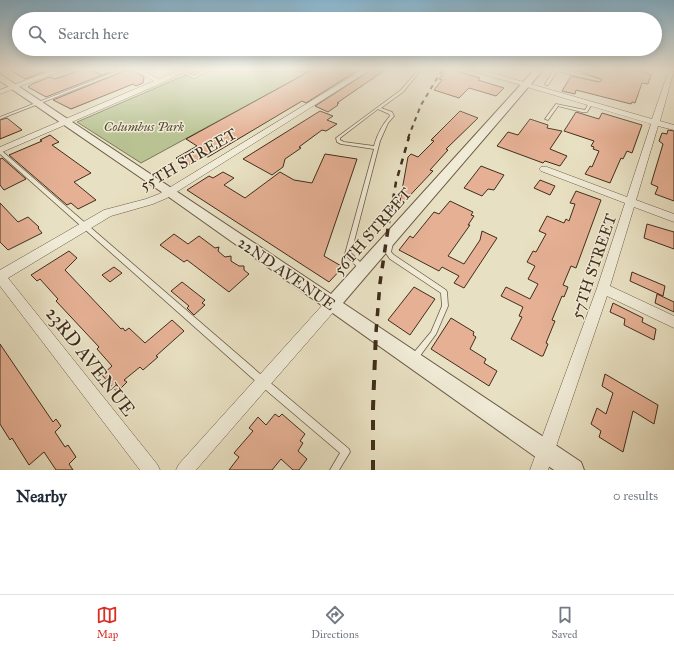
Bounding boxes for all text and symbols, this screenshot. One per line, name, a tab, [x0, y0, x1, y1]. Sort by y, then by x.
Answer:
search box	[12, 12, 662, 56]
icon: search	[26, 23, 48, 45]
text: Search here	[58, 25, 129, 43]
park label: Columbus Park	[104, 119, 184, 135]
street label: 55TH STREET	[137, 124, 240, 195]
street label: 56TH STREET	[329, 184, 415, 279]
street label: 57TH STREET	[567, 211, 620, 321]
street label: 22ND AVENUE	[234, 233, 339, 314]
street label: 23RD AVENUE	[41, 302, 141, 421]
text: Nearby	[16, 486, 67, 507]
text: 0 results	[613, 488, 658, 504]
tab: Map	[96, 604, 118, 641]
tab: Directions	[311, 604, 359, 641]
tab: Saved	[551, 604, 578, 641]

